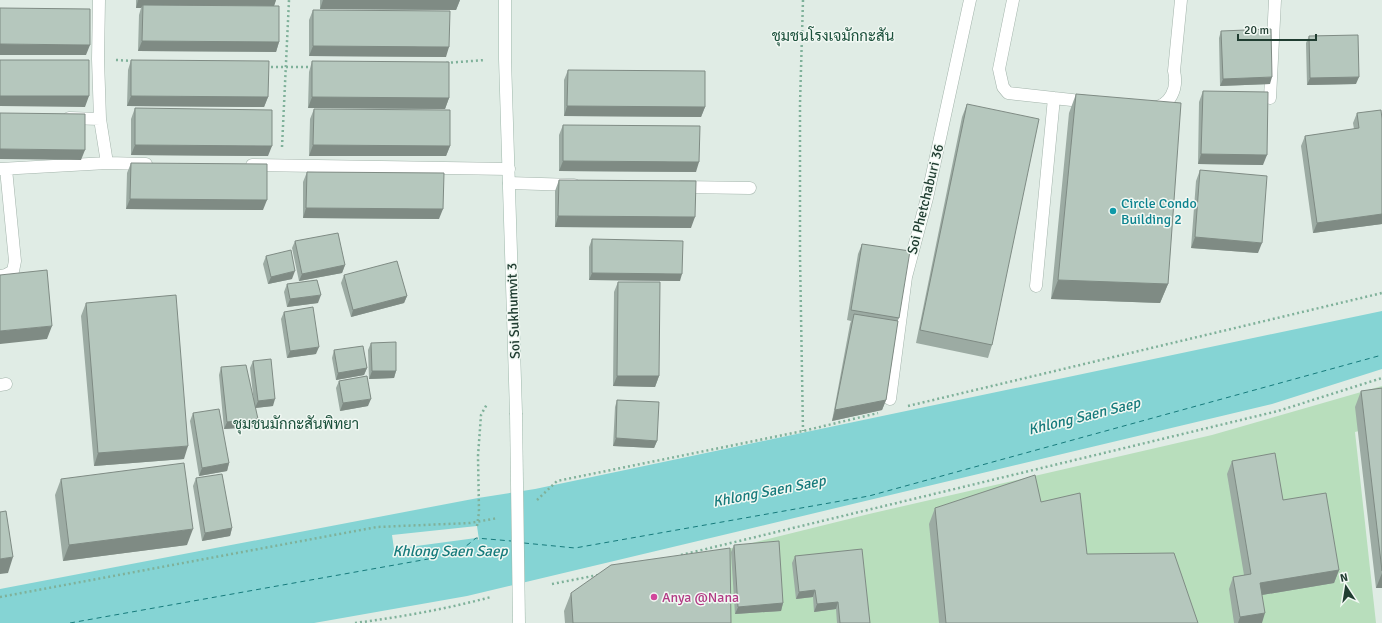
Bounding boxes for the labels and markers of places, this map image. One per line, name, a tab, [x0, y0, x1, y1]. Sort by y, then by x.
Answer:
place label: Circle Condo Building 2	[1121, 195, 1197, 228]
marker: Circle Condo Building 2	[1108, 206, 1118, 216]
place label: Anya @Nana	[662, 589, 739, 606]
marker: Anya @Nana	[649, 592, 659, 602]

